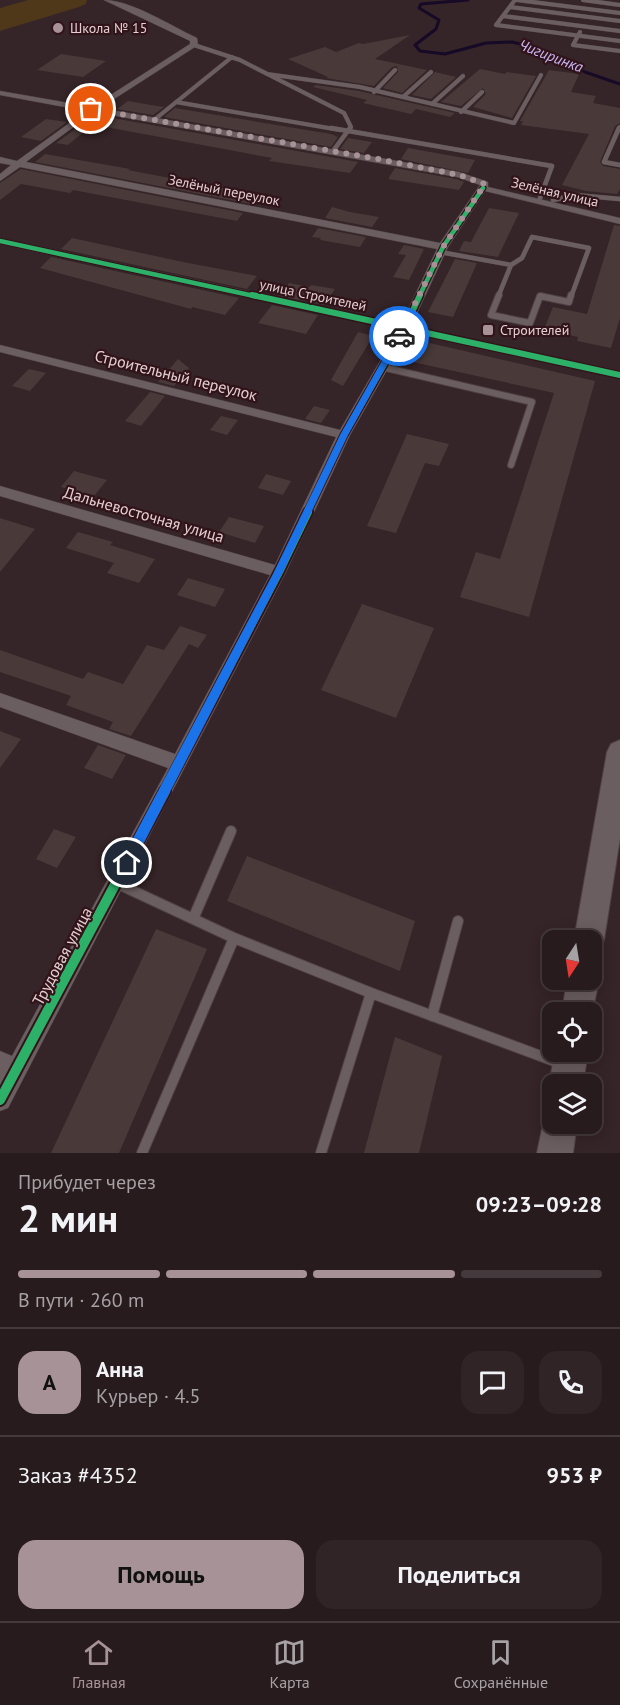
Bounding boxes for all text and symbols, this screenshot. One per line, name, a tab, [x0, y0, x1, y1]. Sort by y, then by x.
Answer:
place label: Школа № 15	[70, 19, 147, 37]
marker: Школа № 15	[51, 21, 65, 35]
water label: Чигиринка	[516, 35, 587, 77]
pin	[65, 83, 116, 134]
icon: bag	[74, 92, 107, 125]
street label: Зелёный переулок	[167, 170, 282, 210]
street label: Зелёная улица	[510, 173, 600, 211]
street label: улица Строителей	[258, 275, 368, 315]
courier	[369, 306, 429, 366]
icon: car	[383, 320, 416, 353]
place label: Строителей	[500, 321, 569, 339]
marker: Строителей	[481, 323, 495, 337]
street label: Строительный переулок	[93, 345, 260, 405]
street label: Дальневосточная улица	[61, 481, 227, 547]
pin	[101, 837, 152, 888]
icon: home	[110, 846, 143, 879]
street label: Трудовая улица	[28, 903, 96, 1009]
north arrow	[542, 930, 602, 990]
map controls	[542, 930, 602, 1134]
button: locate	[542, 1002, 602, 1062]
button: layers	[542, 1074, 602, 1134]
text: Прибудет через	[18, 1169, 156, 1195]
text: 09:23–09:28	[476, 1190, 602, 1218]
text: 2 мин	[18, 1192, 118, 1243]
text: В пути · 260 m	[18, 1287, 144, 1313]
button: chat	[461, 1351, 524, 1414]
button: phone	[539, 1351, 602, 1414]
text: Анна	[96, 1355, 144, 1383]
text: А	[43, 1368, 56, 1396]
text: Курьер · 4.5	[96, 1383, 200, 1409]
text: Заказ #4352	[18, 1461, 138, 1489]
text: 953 ₽	[547, 1461, 602, 1489]
button: Помощь	[18, 1540, 304, 1609]
button: Поделиться	[316, 1540, 602, 1609]
tab: Главная	[72, 1636, 126, 1692]
tab: Карта	[269, 1636, 310, 1692]
tab: Сохранённые	[454, 1636, 548, 1692]

